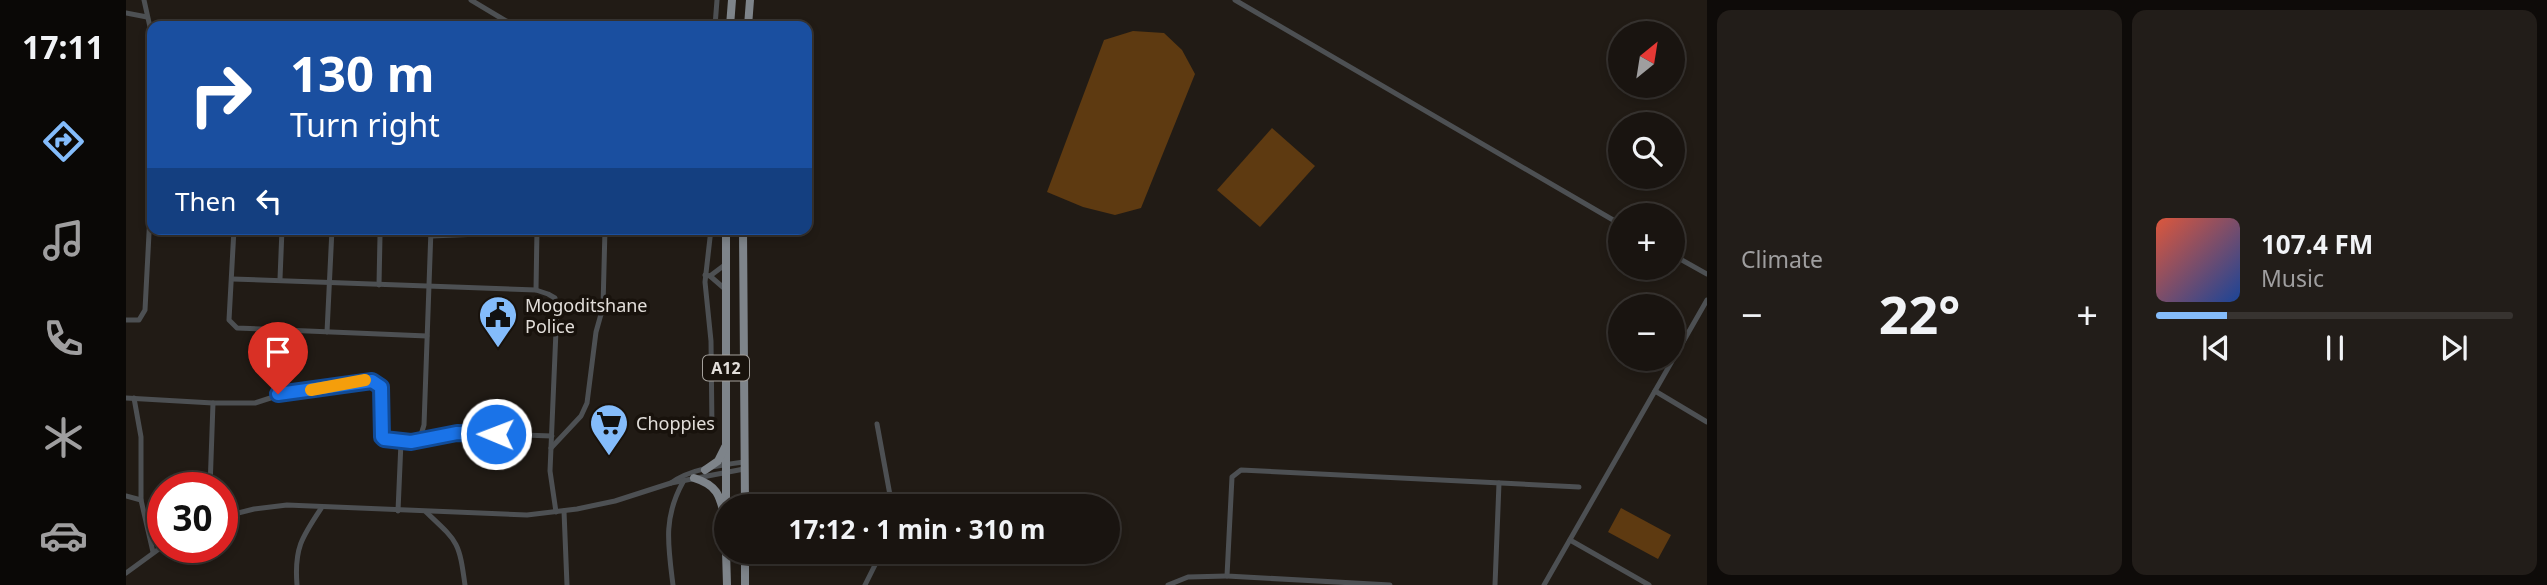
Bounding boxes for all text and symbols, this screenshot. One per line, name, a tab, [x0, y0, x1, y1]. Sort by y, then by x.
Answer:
north arrow	[1608, 21, 1685, 98]
map controls	[1608, 21, 1685, 371]
text: 17:11	[22, 25, 104, 68]
text: 130 m	[290, 40, 435, 106]
icon: right	[175, 49, 266, 140]
text: Turn right	[290, 103, 440, 146]
button: search	[1608, 112, 1685, 189]
icon: directions	[39, 117, 88, 166]
icon: left	[250, 182, 288, 220]
text: Then	[175, 183, 236, 219]
button: +	[1608, 203, 1685, 280]
icon: music	[39, 216, 88, 265]
text: 107.4 FM	[2261, 226, 2373, 262]
text: Climate	[1741, 243, 1823, 275]
text: Music	[2261, 262, 2324, 294]
text: 22°	[1879, 278, 1960, 349]
text: −	[1741, 288, 1763, 340]
text: +	[2076, 288, 2098, 340]
place label: Mogoditshane Police	[525, 293, 648, 338]
public building icon: Mogoditshane Police	[477, 294, 519, 349]
button: −	[1608, 294, 1685, 371]
icon: phone	[39, 314, 88, 363]
pin	[248, 322, 308, 394]
icon: previous	[2197, 329, 2235, 367]
icon: pause	[2316, 329, 2354, 367]
icon: next	[2435, 329, 2473, 367]
icon: arrive	[259, 333, 297, 371]
road number: A12	[703, 356, 749, 380]
position arrow	[459, 397, 533, 471]
supermarket icon: Choppies	[588, 402, 630, 457]
place label: Choppies	[636, 411, 715, 435]
icon: climate	[39, 413, 88, 462]
speed limit sign: 30	[147, 472, 238, 563]
icon: car	[39, 511, 88, 560]
text: 17:12 · 1 min · 310 m	[789, 511, 1045, 547]

